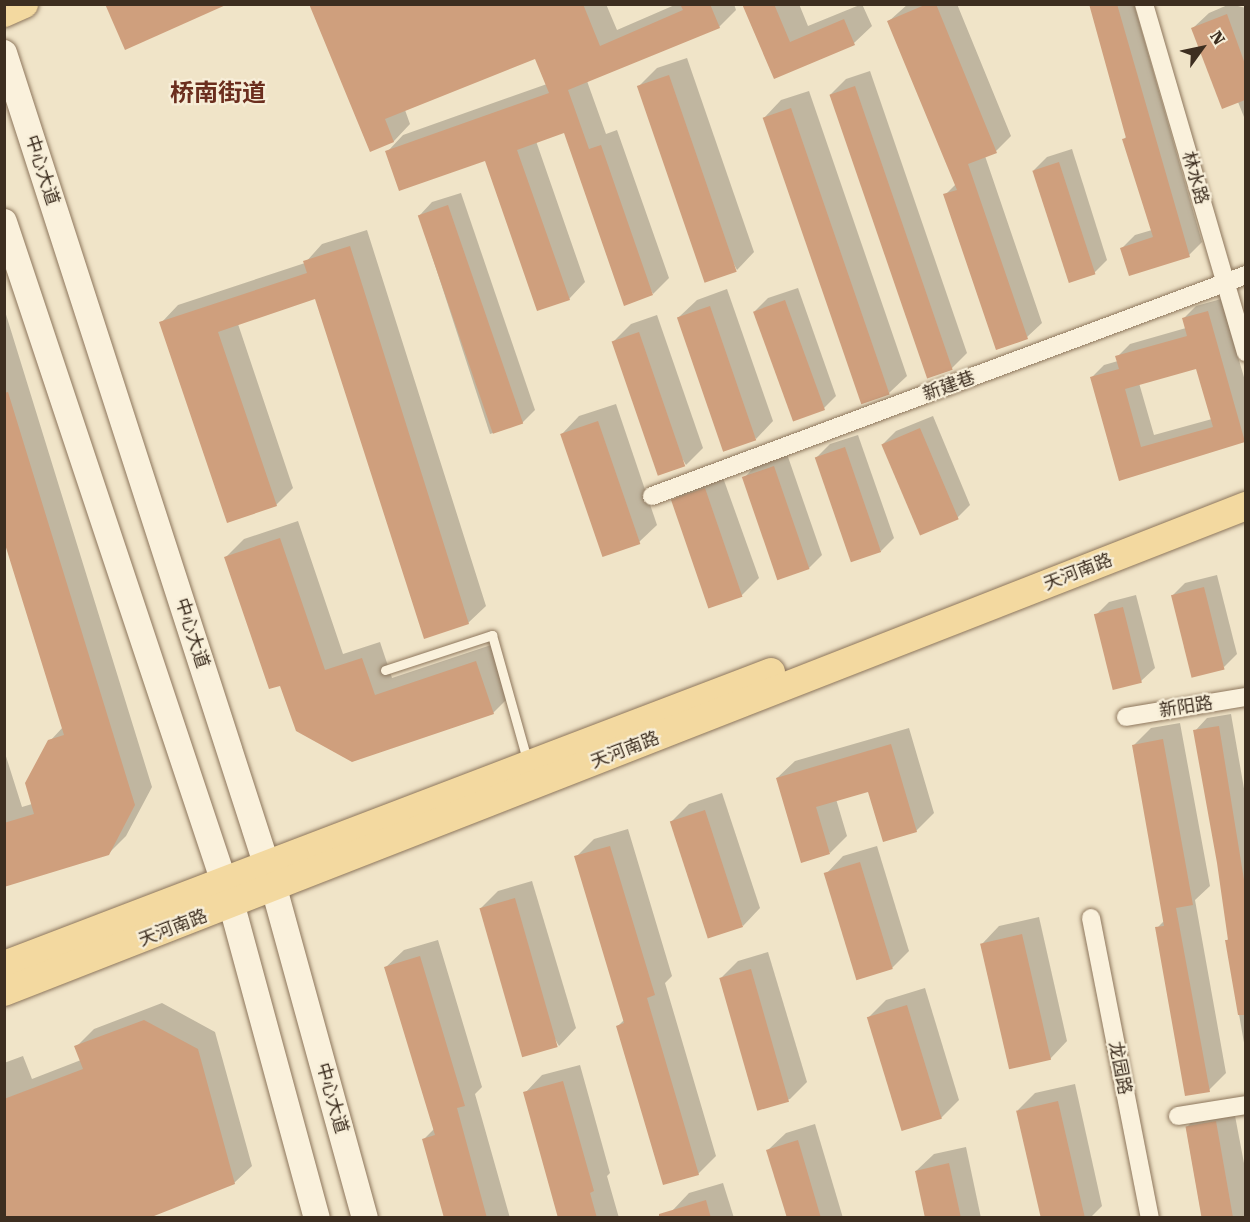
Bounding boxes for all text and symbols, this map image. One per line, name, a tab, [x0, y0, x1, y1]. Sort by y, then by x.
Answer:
north arrow	[1172, 18, 1232, 78]
text: N	[1206, 28, 1229, 48]
district label: 桥南街道	[170, 80, 266, 108]
street label: 中心大道	[21, 132, 63, 208]
street label: 林水路	[1177, 149, 1213, 207]
street label: 新建巷	[920, 367, 978, 405]
street label: 天河南路	[1041, 549, 1115, 595]
street label: 中心大道	[171, 595, 213, 671]
street label: 新阳路	[1158, 692, 1214, 722]
street label: 天河南路	[588, 727, 662, 773]
street label: 天河南路	[136, 905, 210, 951]
street label: 龙园路	[1104, 1039, 1136, 1097]
street label: 中心大道	[312, 1060, 352, 1136]

